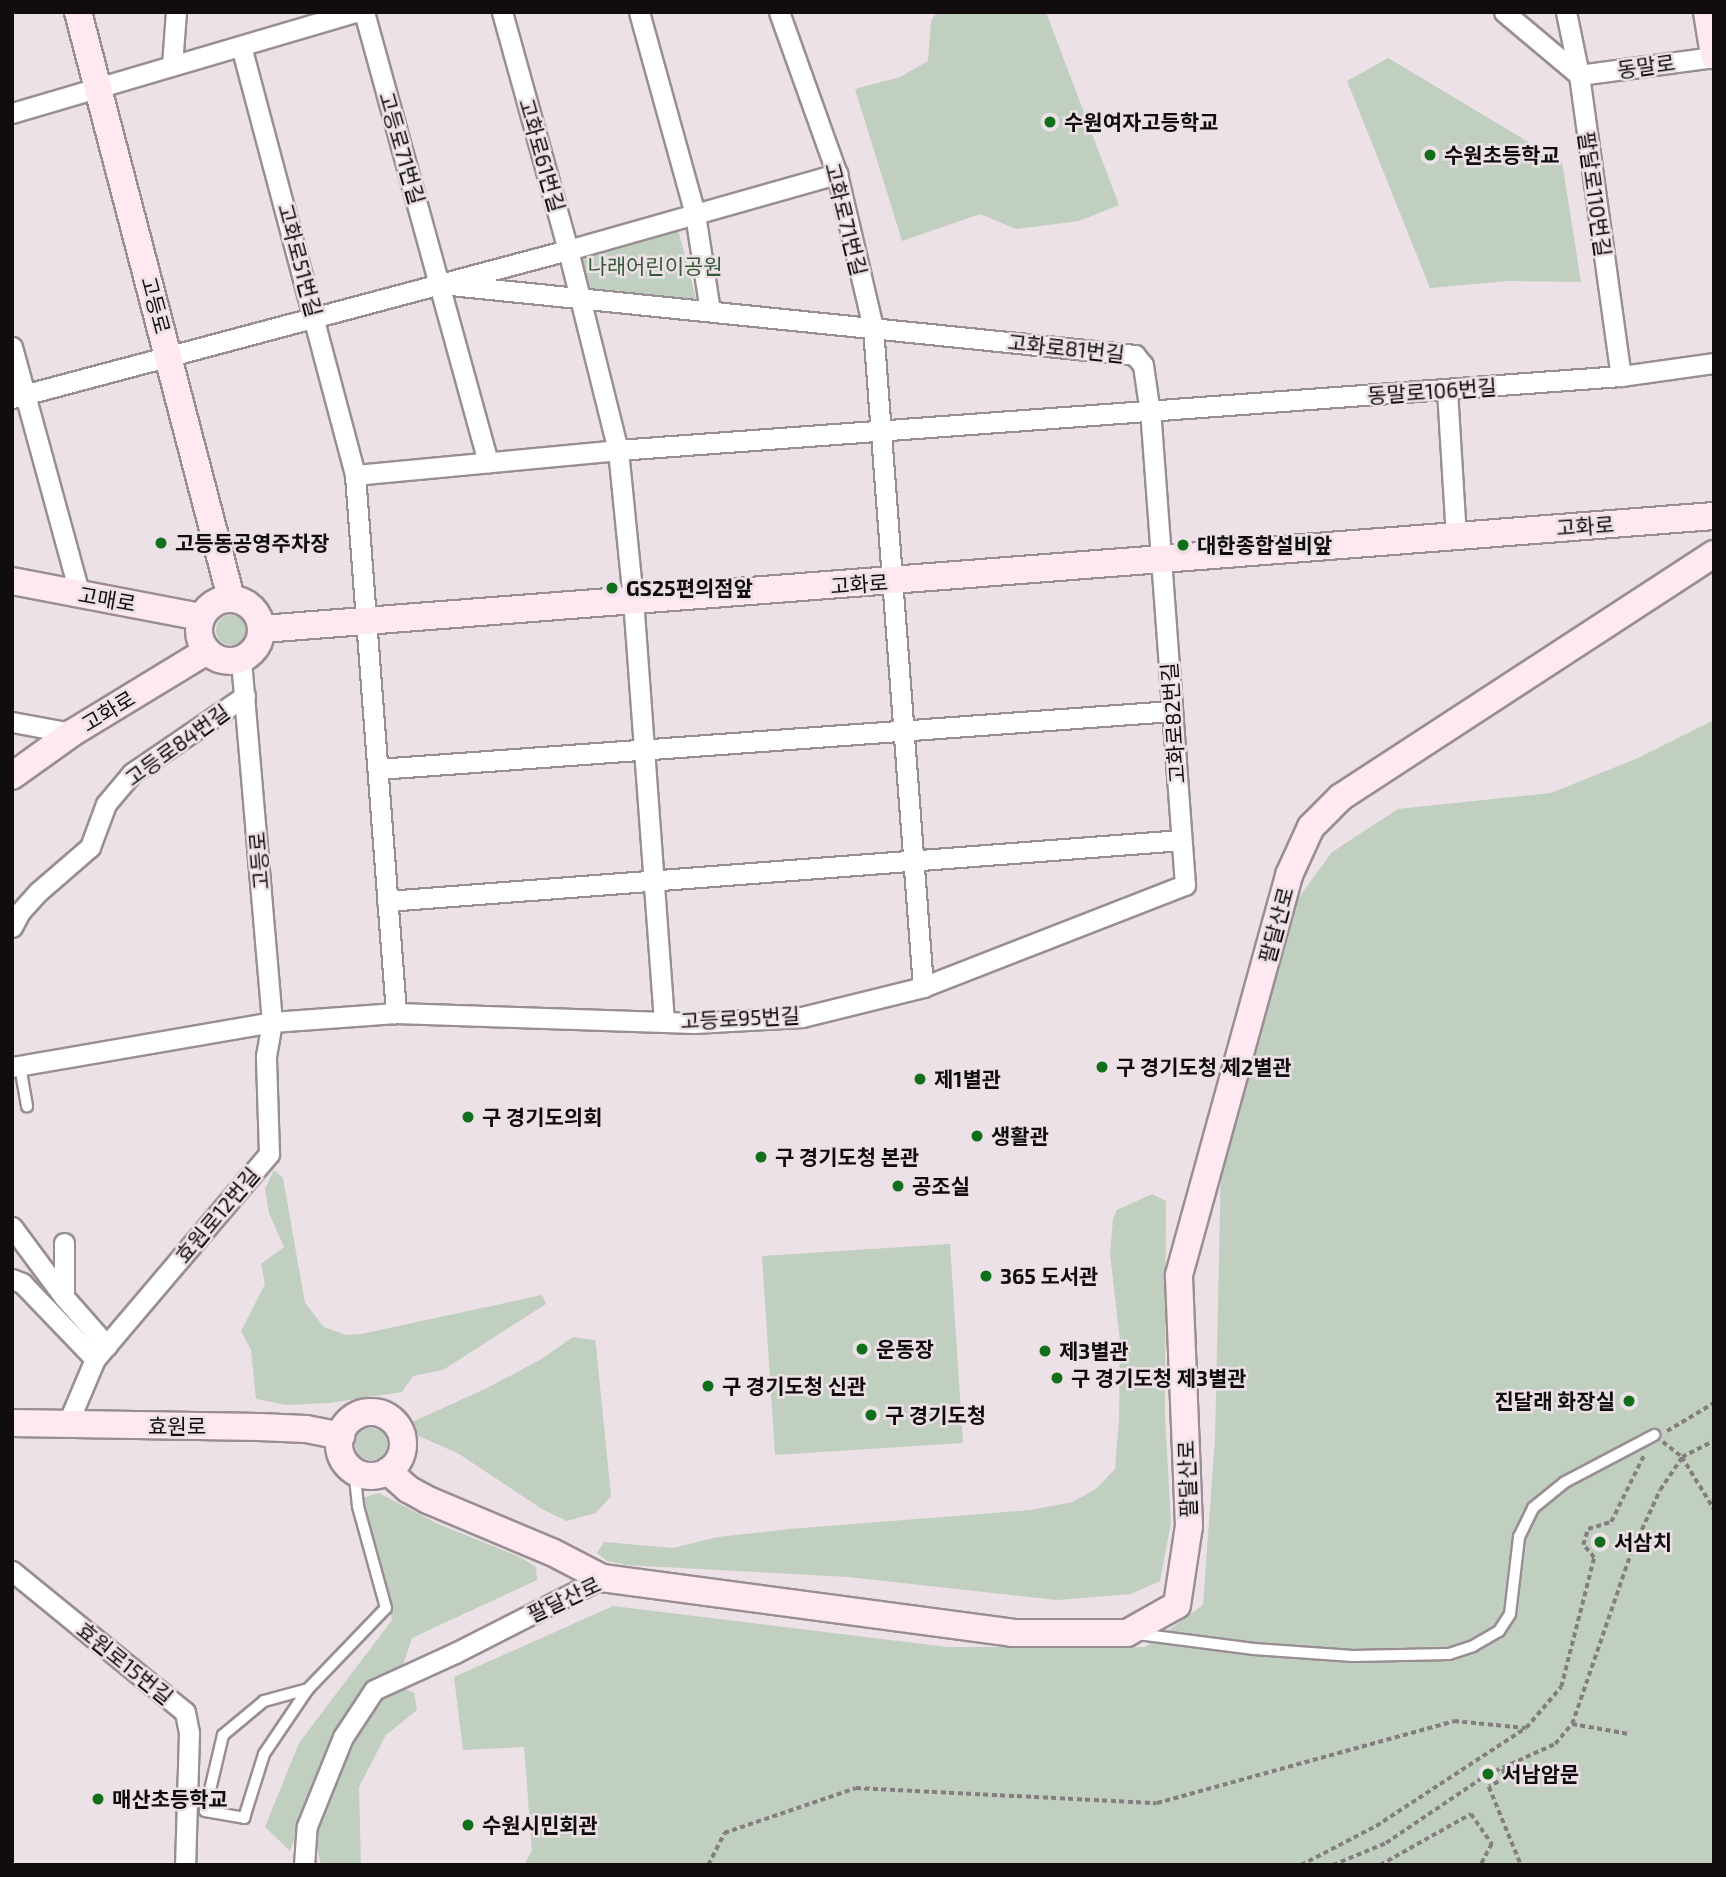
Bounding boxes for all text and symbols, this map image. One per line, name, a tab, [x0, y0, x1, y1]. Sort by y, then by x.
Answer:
street label: 동말로	[1616, 49, 1676, 83]
street label: 고등로71번길	[374, 89, 430, 207]
street label: 고화로61번길	[514, 95, 570, 215]
place label: 수원여자고등학교	[1064, 109, 1219, 135]
marker: 수원여자고등학교	[1042, 114, 1058, 130]
street label: 팔달로110번길	[1574, 130, 1616, 258]
place label: 수원초등학교	[1444, 142, 1560, 168]
marker: 수원초등학교	[1422, 147, 1438, 163]
street label: 고화로71번길	[820, 160, 872, 278]
street label: 고화로51번길	[273, 201, 327, 319]
park label: 나래어린이공원	[587, 253, 723, 279]
street label: 고등로	[136, 274, 176, 336]
street label: 고화로81번길	[1006, 329, 1126, 367]
street label: 동말로106번길	[1366, 374, 1498, 408]
street label: 고화로	[1555, 511, 1615, 541]
place label: 고등동공영주차장	[175, 530, 330, 556]
place label: 대한종합설비앞	[1197, 532, 1332, 558]
marker: 고등동공영주차장	[153, 535, 169, 551]
marker: 대한종합설비앞	[1175, 537, 1191, 553]
street label: 고화로	[829, 569, 889, 599]
place label: GS25편의점앞	[626, 575, 753, 601]
marker: GS25편의점앞	[604, 580, 620, 596]
street label: 고매로	[76, 582, 138, 616]
street label: 고화로82번길	[1156, 662, 1190, 784]
street label: 고화로	[77, 685, 139, 737]
street label: 고등로84번길	[120, 699, 234, 791]
street label: 고등로	[244, 831, 274, 891]
street label: 팔달산로	[1254, 884, 1298, 966]
street label: 고등로95번길	[679, 1002, 801, 1034]
place label: 구 경기도청 제2별관	[1116, 1054, 1292, 1080]
marker: 구 경기도청 제2별관	[1094, 1059, 1110, 1075]
place label: 제1별관	[934, 1066, 1001, 1092]
marker: 제1별관	[912, 1071, 928, 1087]
place label: 구 경기도의회	[482, 1104, 602, 1130]
marker: 구 경기도의회	[460, 1109, 476, 1125]
place label: 생활관	[991, 1123, 1049, 1149]
marker: 생활관	[969, 1128, 985, 1144]
place label: 구 경기도청 본관	[775, 1144, 919, 1170]
marker: 구 경기도청 본관	[753, 1149, 769, 1165]
street label: 효원로12번길	[170, 1162, 264, 1268]
place label: 공조실	[912, 1173, 970, 1199]
marker: 공조실	[890, 1178, 906, 1194]
place label: 365 도서관	[1000, 1263, 1098, 1289]
marker: 365 도서관	[978, 1268, 994, 1284]
place label: 운동장	[876, 1336, 934, 1362]
place label: 제3별관	[1059, 1338, 1129, 1364]
marker: 운동장	[854, 1341, 870, 1357]
marker: 제3별관	[1037, 1343, 1053, 1359]
place label: 구 경기도청 제3별관	[1071, 1365, 1247, 1391]
marker: 구 경기도청 제3별관	[1049, 1370, 1065, 1386]
place label: 구 경기도청 신관	[722, 1373, 866, 1399]
marker: 구 경기도청 신관	[700, 1378, 716, 1394]
place label: 진달래 화장실	[1495, 1388, 1615, 1414]
marker: 진달래 화장실	[1621, 1393, 1637, 1409]
place label: 구 경기도청	[885, 1402, 986, 1428]
marker: 구 경기도청	[863, 1407, 879, 1423]
street label: 효원로	[148, 1413, 206, 1439]
street label: 팔달산로	[1173, 1440, 1201, 1518]
place label: 서삼치	[1614, 1529, 1672, 1555]
marker: 서삼치	[1592, 1534, 1608, 1550]
street label: 팔달산로	[524, 1571, 604, 1627]
street label: 효원로15번길	[72, 1617, 178, 1709]
place label: 서남암문	[1502, 1761, 1579, 1787]
marker: 서남암문	[1480, 1766, 1496, 1782]
place label: 매산초등학교	[112, 1786, 228, 1812]
marker: 매산초등학교	[90, 1791, 106, 1807]
place label: 수원시민회관	[482, 1812, 598, 1838]
marker: 수원시민회관	[460, 1817, 476, 1833]

